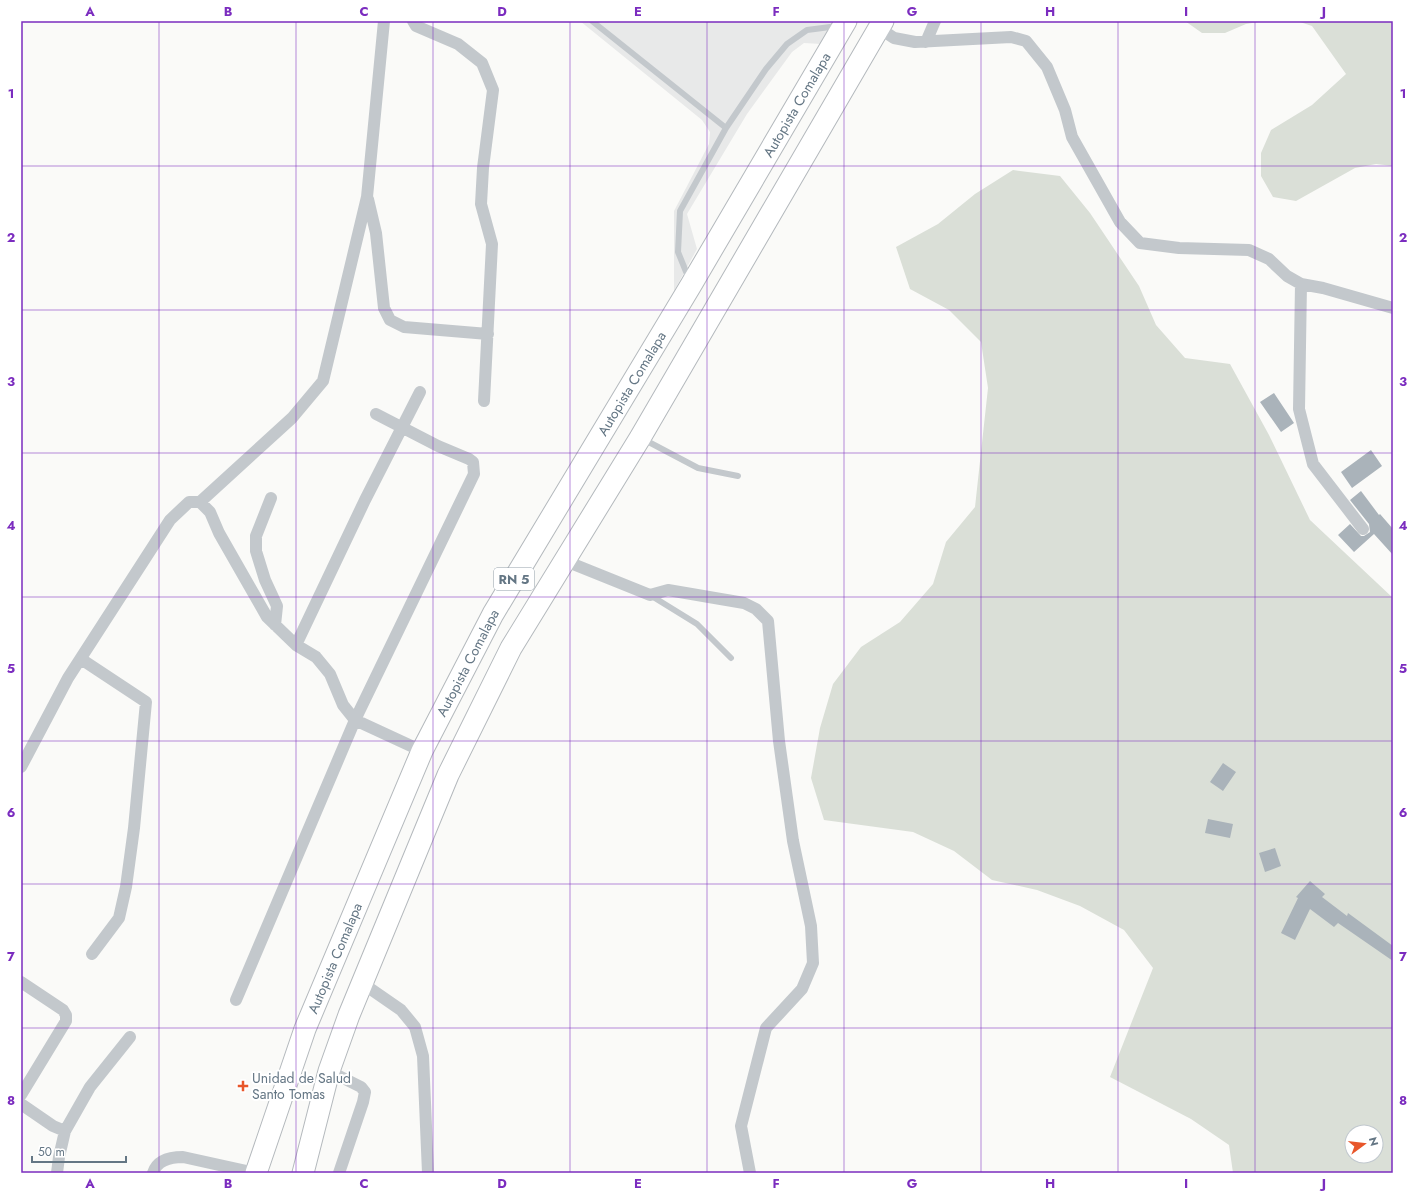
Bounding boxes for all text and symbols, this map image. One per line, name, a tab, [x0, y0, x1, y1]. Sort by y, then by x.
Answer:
text: A	[84, 2, 95, 21]
text: B	[224, 2, 233, 21]
text: C	[359, 2, 369, 21]
text: D	[497, 2, 507, 21]
text: E	[634, 2, 642, 21]
text: F	[772, 2, 780, 21]
text: G	[907, 2, 918, 21]
text: H	[1045, 2, 1055, 21]
text: I	[1184, 2, 1188, 21]
text: J	[1319, 2, 1326, 21]
street label: Autopista Comalapa	[758, 49, 835, 161]
text: 1	[8, 84, 14, 103]
text: 1	[1400, 84, 1406, 103]
text: 2	[7, 228, 15, 247]
text: 2	[1399, 228, 1407, 247]
street label: Autopista Comalapa	[593, 328, 671, 439]
text: 3	[7, 372, 15, 391]
text: 3	[1399, 372, 1407, 391]
text: 4	[6, 516, 16, 535]
text: 4	[1398, 516, 1408, 535]
road number: RN 5	[494, 568, 534, 590]
street label: Autopista Comalapa	[432, 605, 504, 720]
text: 5	[7, 659, 15, 678]
text: 5	[1399, 659, 1407, 678]
text: 6	[7, 803, 16, 822]
text: 6	[1399, 803, 1408, 822]
street label: Autopista Comalapa	[303, 900, 367, 1017]
text: 7	[7, 947, 15, 966]
text: 7	[1399, 947, 1407, 966]
place label: Unidad de Salud Santo Tomas	[252, 1068, 351, 1104]
marker: Unidad de Salud Santo Tomas	[237, 1080, 249, 1092]
text: 8	[7, 1091, 15, 1110]
text: 8	[1399, 1091, 1407, 1110]
north arrow	[1344, 1124, 1384, 1164]
text: N	[1365, 1135, 1383, 1148]
scale bar	[32, 1138, 126, 1164]
text: 50 m	[38, 1143, 65, 1161]
text: A	[84, 1174, 95, 1193]
text: B	[224, 1174, 233, 1193]
text: C	[359, 1174, 369, 1193]
text: D	[497, 1174, 507, 1193]
text: E	[634, 1174, 642, 1193]
text: F	[772, 1174, 780, 1193]
text: G	[907, 1174, 918, 1193]
text: H	[1045, 1174, 1055, 1193]
text: I	[1184, 1174, 1188, 1193]
text: J	[1319, 1174, 1326, 1193]

